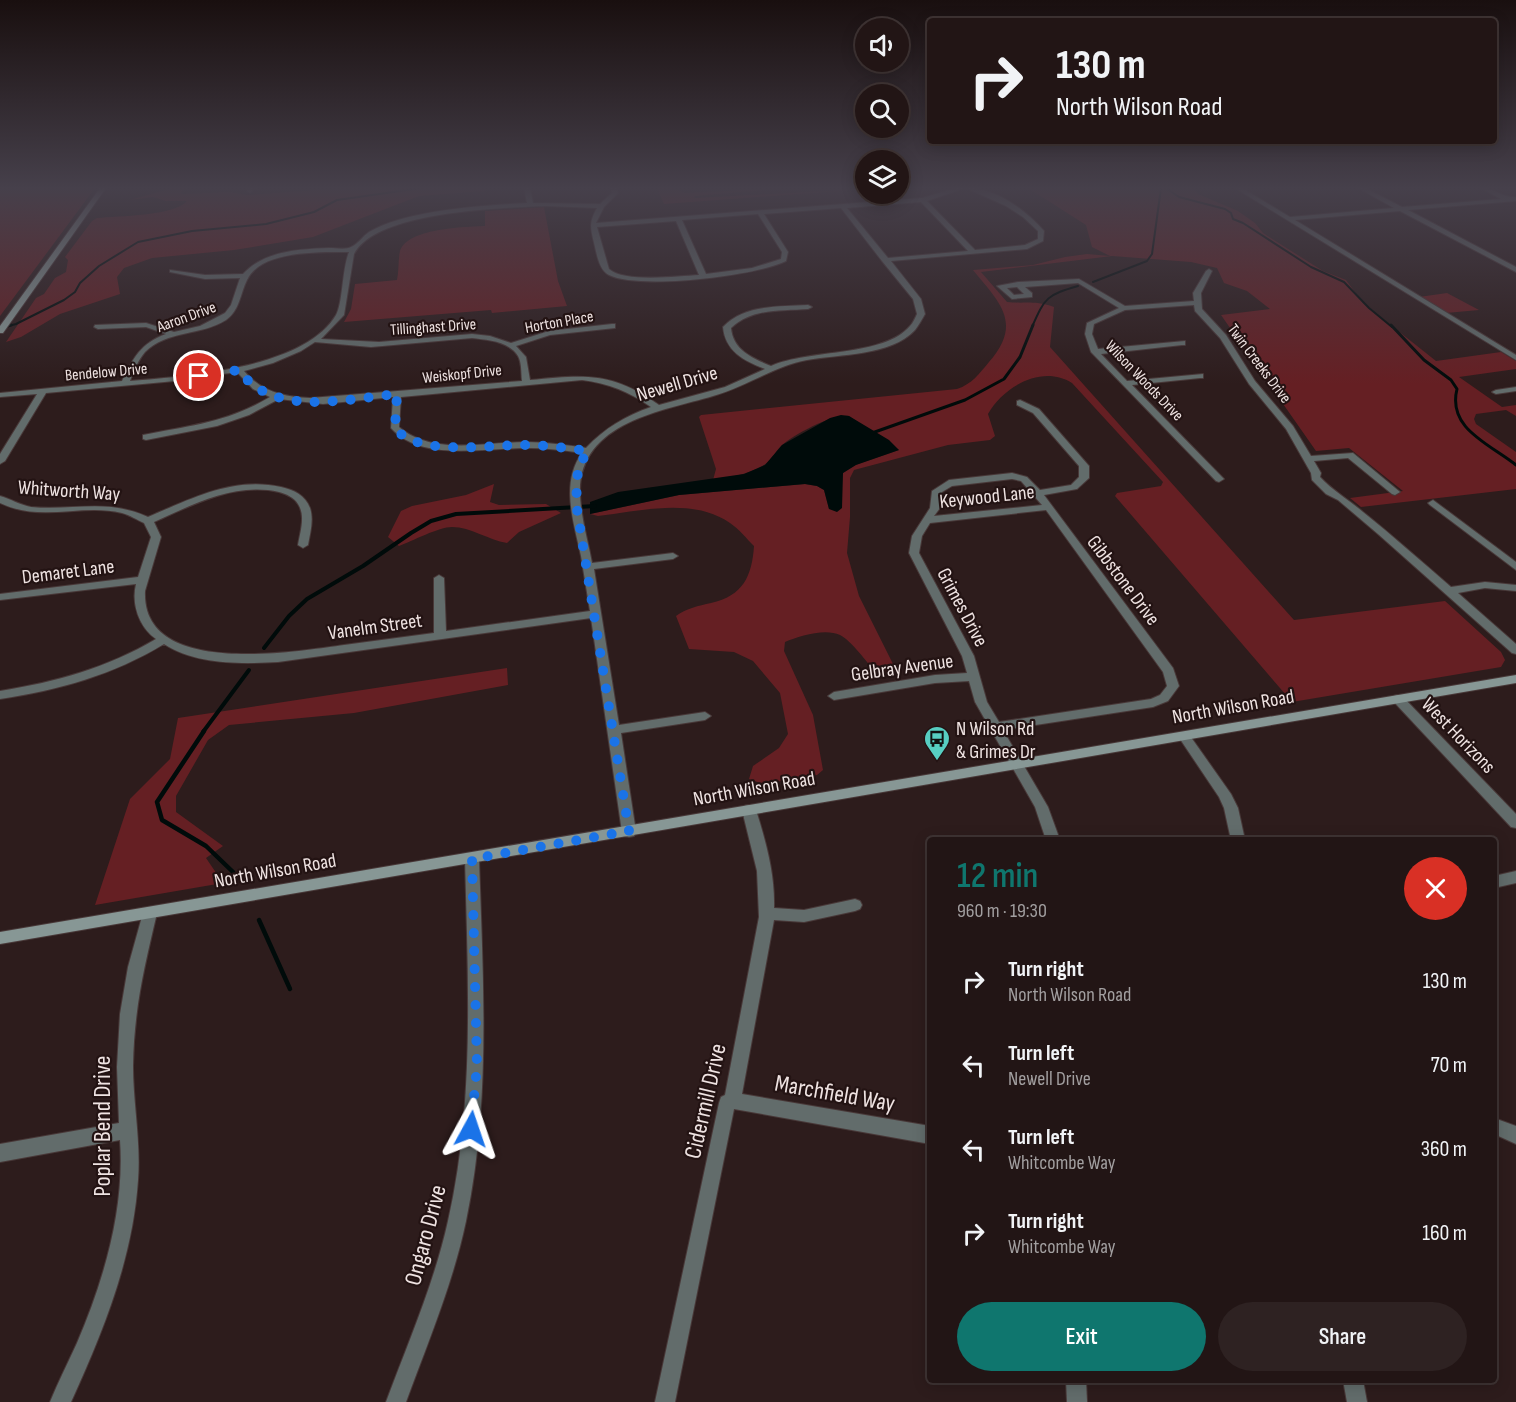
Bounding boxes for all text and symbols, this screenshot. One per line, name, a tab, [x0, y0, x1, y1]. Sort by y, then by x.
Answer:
map controls	[855, 18, 909, 204]
button: sound	[855, 18, 909, 72]
text: 130 m	[1056, 40, 1146, 91]
icon: right	[957, 42, 1035, 120]
button: search	[855, 84, 909, 138]
text: North Wilson Road	[1056, 91, 1222, 123]
button: layers	[855, 150, 909, 204]
street label: Aaron Drive	[153, 298, 219, 337]
street label: Horton Place	[524, 307, 595, 338]
street label: Tillinghast Drive	[389, 315, 477, 340]
street label: Twin Creeks Drive	[1223, 321, 1295, 407]
street label: Wilson Woods Drive	[1101, 337, 1187, 425]
pin	[173, 350, 224, 401]
street label: Bendelow Drive	[64, 359, 148, 386]
icon: arrive	[182, 359, 215, 392]
street label: Weiskopf Drive	[422, 361, 503, 388]
street label: Newell Drive	[634, 361, 720, 407]
street label: Whitworth Way	[17, 475, 121, 507]
street label: Keywood Lane	[938, 480, 1036, 514]
street label: Gibbstone Drive	[1082, 531, 1165, 630]
street label: Demaret Lane	[21, 554, 116, 590]
street label: Grimes Drive	[931, 564, 993, 651]
street label: Vanelm Street	[327, 609, 424, 645]
street label: Gelbray Avenue	[850, 649, 955, 687]
street label: North Wilson Road	[1170, 684, 1296, 730]
street label: West Horizons	[1416, 693, 1500, 779]
place label: N Wilson Rd & Grimes Dr	[956, 717, 1036, 764]
bus stop icon: N Wilson Rd & Grimes Dr	[922, 724, 952, 762]
street label: North Wilson Road	[691, 766, 817, 812]
street label: North Wilson Road	[212, 848, 338, 894]
text: 12 min	[957, 855, 1038, 898]
button: close	[1404, 857, 1467, 920]
text: 960 m · 19:30	[957, 899, 1047, 923]
text: Turn right	[1008, 956, 1084, 983]
icon: right	[957, 965, 990, 998]
text: 130 m	[1423, 968, 1467, 995]
text: North Wilson Road	[1008, 983, 1131, 1007]
text: Turn left	[1008, 1040, 1074, 1067]
street label: Cidermill Drive	[678, 1041, 733, 1161]
icon: left	[957, 1049, 990, 1082]
text: 70 m	[1431, 1052, 1467, 1079]
street label: Poplar Bend Drive	[88, 1056, 117, 1196]
text: Newell Drive	[1008, 1067, 1091, 1091]
street label: Marchfield Way	[773, 1069, 897, 1118]
position arrow	[439, 1097, 503, 1161]
text: Turn left	[1008, 1124, 1074, 1151]
icon: left	[957, 1133, 990, 1166]
text: 360 m	[1421, 1136, 1467, 1163]
text: Whitcombe Way	[1008, 1151, 1116, 1175]
street label: Ongaro Drive	[398, 1182, 453, 1289]
text: Turn right	[1008, 1208, 1084, 1235]
icon: right	[957, 1217, 990, 1250]
text: 160 m	[1422, 1220, 1467, 1247]
text: Whitcombe Way	[1008, 1235, 1116, 1259]
button: Exit	[957, 1302, 1206, 1371]
button: Share	[1218, 1302, 1467, 1371]

